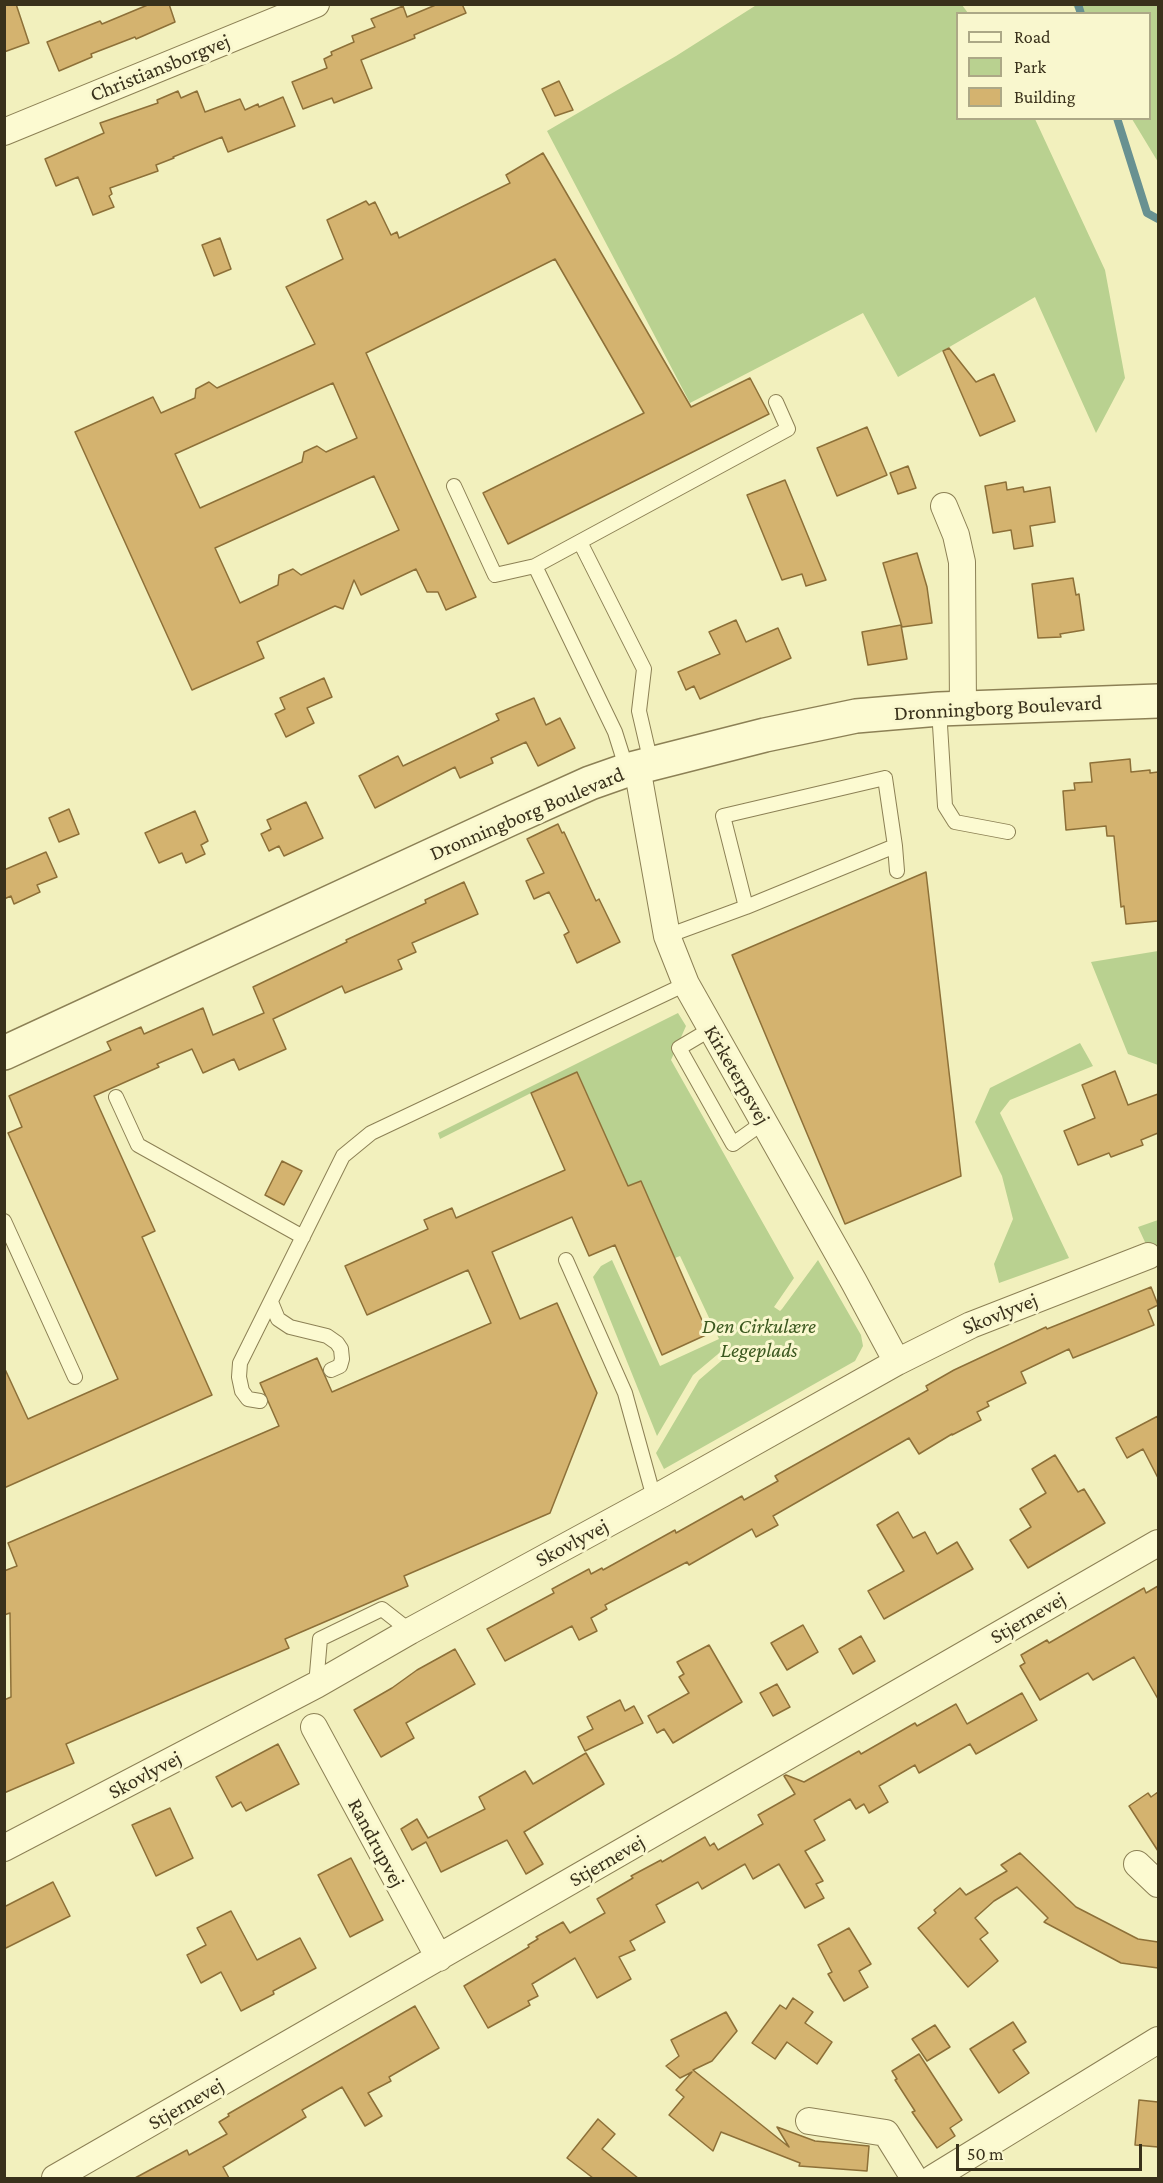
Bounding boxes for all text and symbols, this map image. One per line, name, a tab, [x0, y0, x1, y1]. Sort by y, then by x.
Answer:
legend	[956, 12, 1151, 120]
text: Road	[1014, 27, 1051, 47]
street label: Christiansborgvej	[86, 28, 234, 108]
text: Park	[1014, 57, 1046, 77]
text: Building	[1014, 87, 1075, 107]
street label: Dronningborg Boulevard	[893, 690, 1103, 726]
street label: Dronningborg Boulevard	[426, 762, 628, 866]
street label: Kirketerpsvej	[698, 1021, 776, 1129]
street label: Skovlyvej	[959, 1288, 1041, 1340]
park label: Den Cirkulære Legeplads	[702, 1314, 816, 1364]
street label: Skovlyvej	[531, 1513, 613, 1573]
street label: Stjernevej	[986, 1586, 1070, 1650]
street label: Skovlyvej	[104, 1745, 186, 1805]
street label: Randrupvej	[342, 1794, 410, 1892]
street label: Stjernevej	[565, 1829, 649, 1893]
street label: Stjernevej	[144, 2072, 228, 2136]
scale bar	[959, 2132, 1145, 2170]
text: 50 m	[967, 2144, 1004, 2164]

